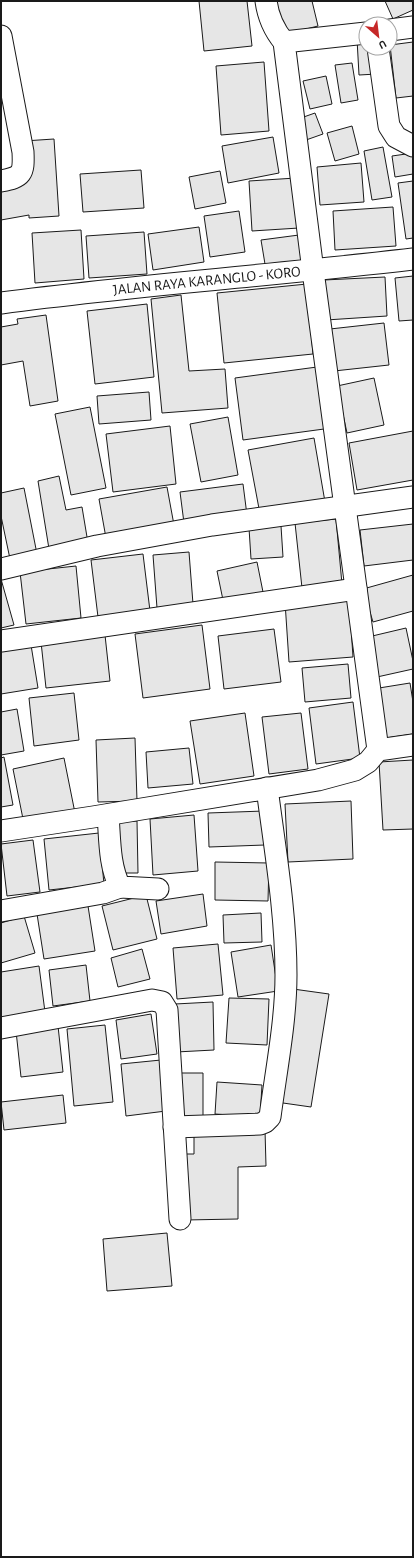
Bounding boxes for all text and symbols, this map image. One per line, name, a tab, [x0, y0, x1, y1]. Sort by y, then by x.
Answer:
north arrow	[358, 16, 398, 56]
text: U	[377, 38, 388, 51]
street label: JALAN RAYA KARANGLO - KORO	[112, 264, 301, 298]

